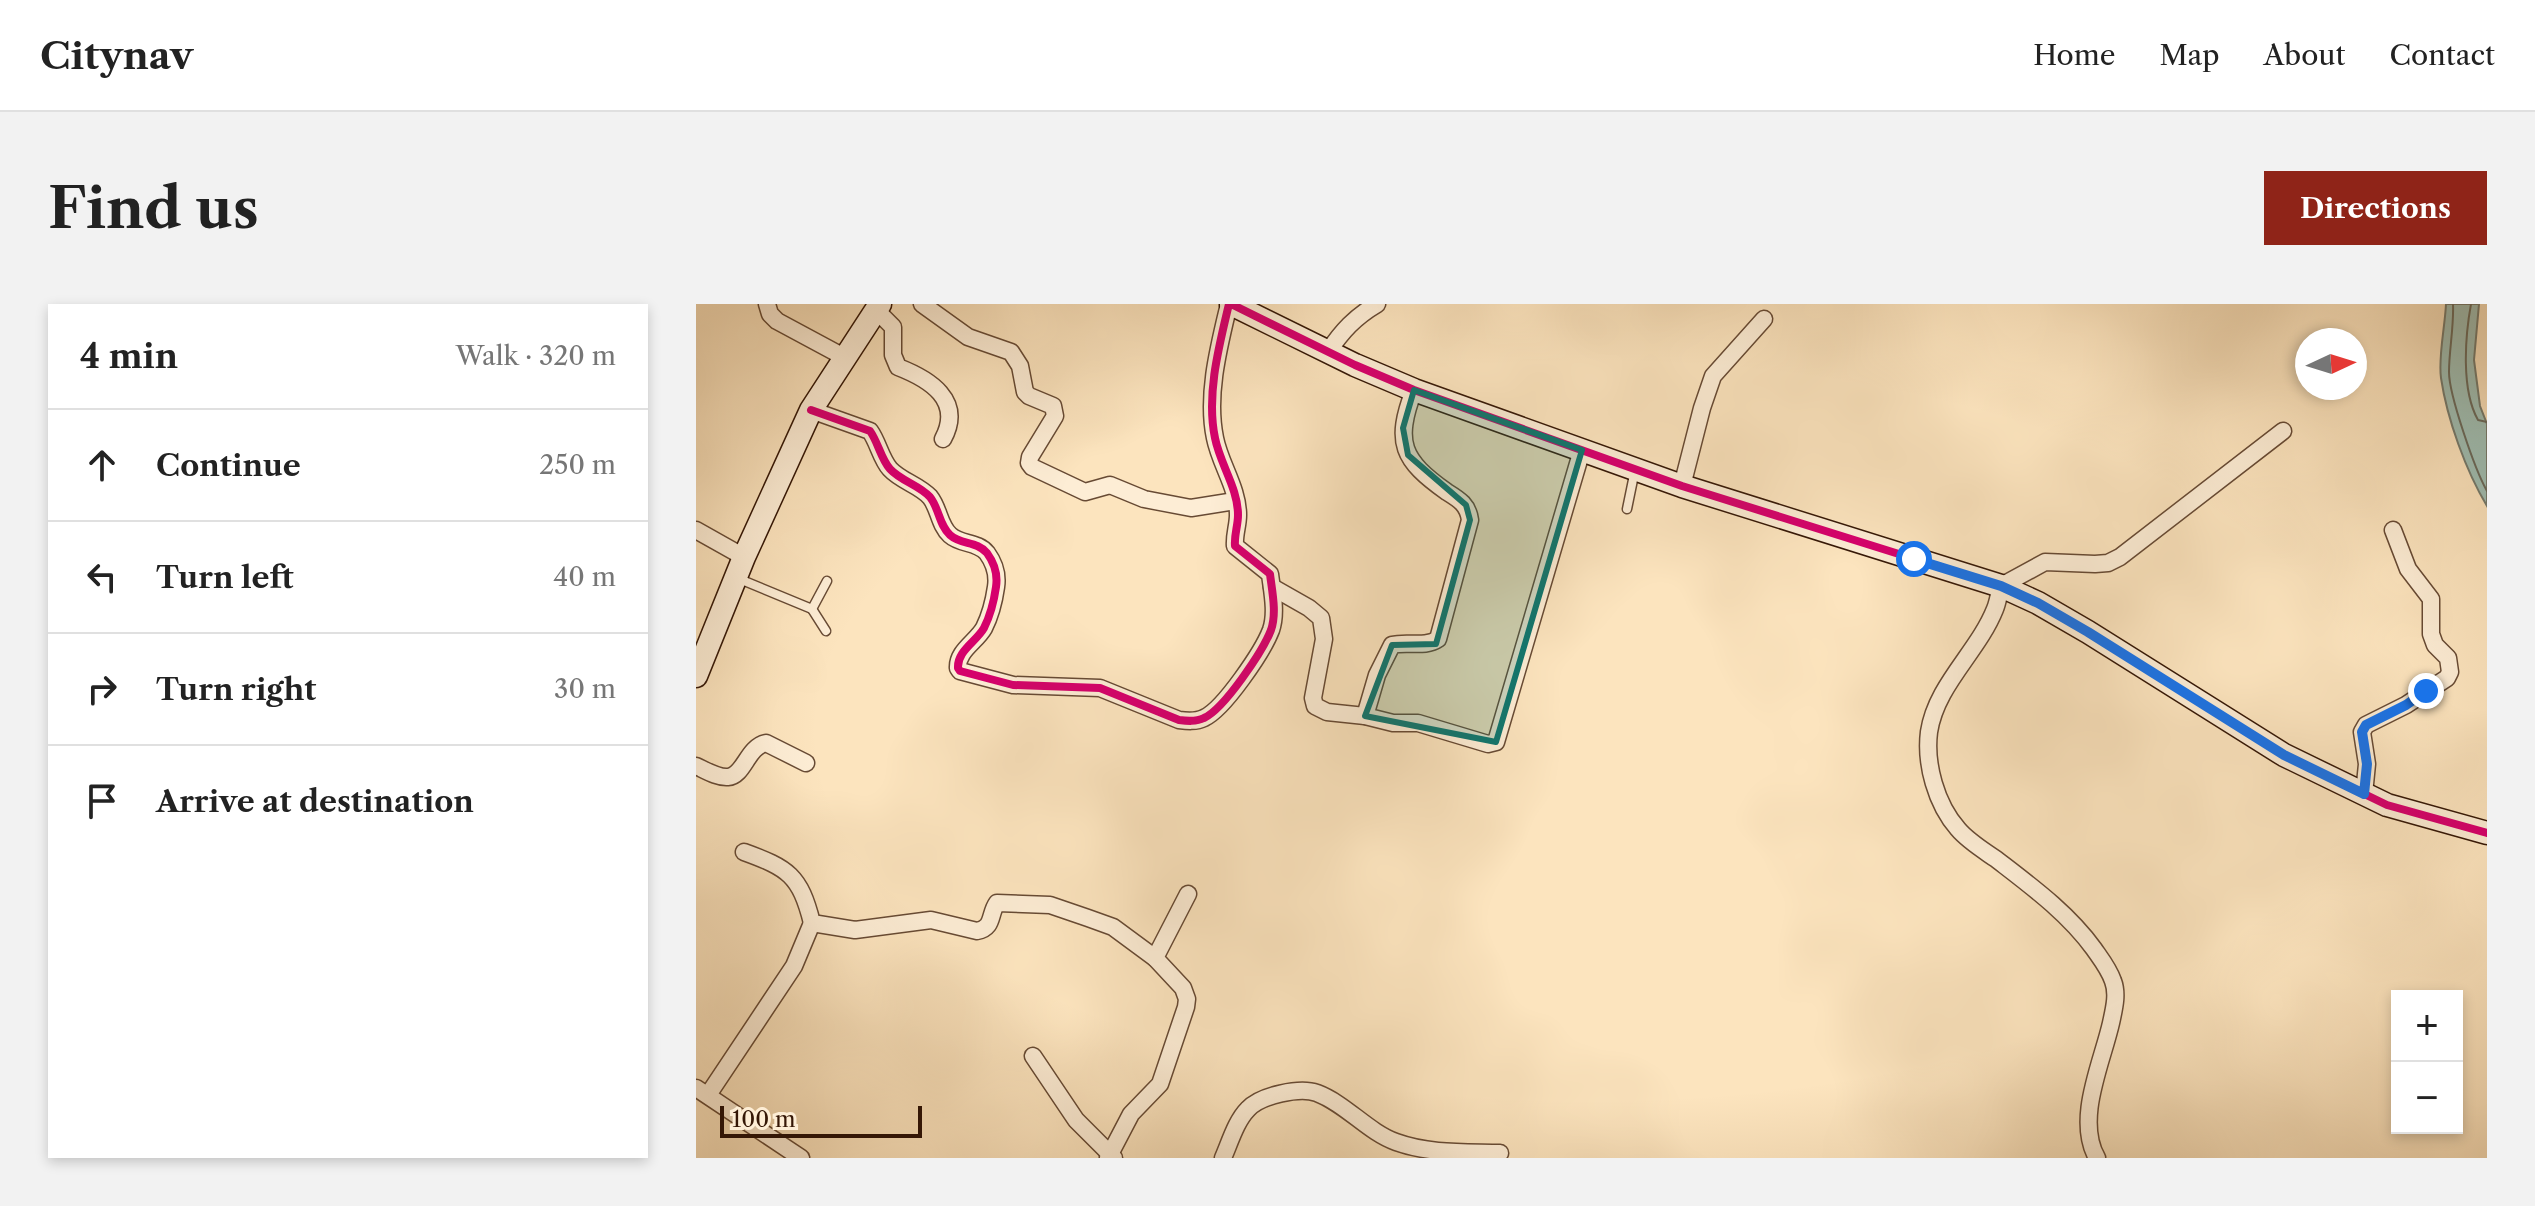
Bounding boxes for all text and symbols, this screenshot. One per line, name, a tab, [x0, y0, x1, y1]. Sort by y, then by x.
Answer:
text: Citynav	[40, 32, 193, 79]
text: Home	[2033, 38, 2115, 72]
text: Map	[2159, 38, 2219, 72]
text: About	[2263, 38, 2345, 72]
text: Contact	[2389, 38, 2495, 72]
button: Directions	[2264, 171, 2487, 245]
text: Find us	[48, 174, 259, 243]
north arrow	[2295, 328, 2367, 400]
text: 4 min	[80, 335, 178, 377]
text: Walk · 320 m	[456, 340, 616, 372]
icon: ahead	[80, 443, 124, 487]
text: Continue	[156, 447, 301, 484]
text: 250 m	[539, 449, 616, 481]
route start	[1896, 541, 1932, 577]
icon: left	[80, 555, 124, 599]
text: Turn left	[156, 559, 293, 596]
text: 40 m	[553, 561, 616, 593]
icon: right	[80, 667, 124, 711]
text: Turn right	[156, 671, 316, 708]
text: 30 m	[554, 673, 616, 705]
route end	[2408, 673, 2444, 709]
icon: arrive	[80, 779, 124, 823]
text: Arrive at destination	[156, 783, 474, 820]
map controls	[2391, 990, 2463, 1134]
button: +	[2391, 990, 2463, 1062]
button: −	[2391, 1062, 2463, 1134]
scale bar	[720, 1102, 922, 1138]
text: 100 m	[732, 1106, 795, 1133]

